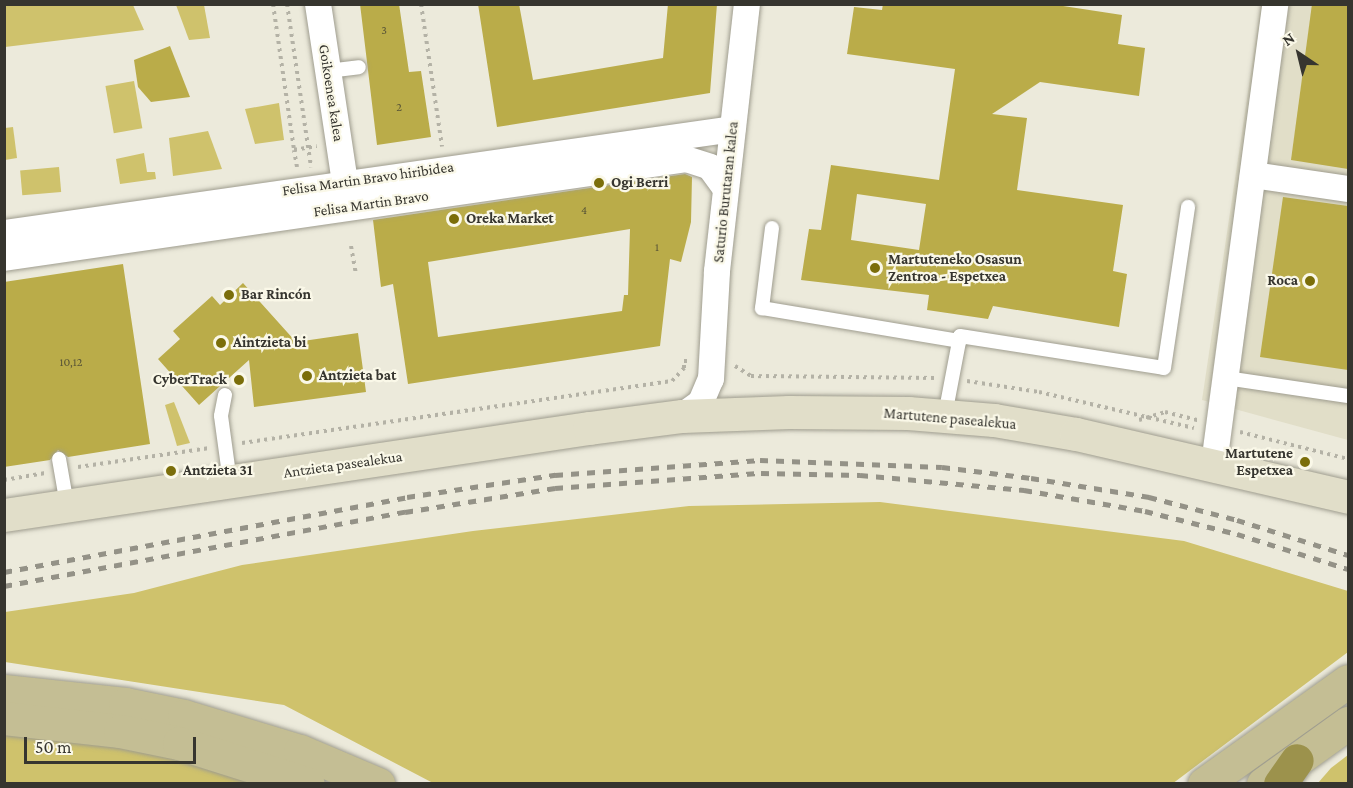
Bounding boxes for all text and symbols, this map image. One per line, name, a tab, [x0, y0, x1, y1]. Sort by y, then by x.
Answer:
house number: 3	[381, 24, 387, 38]
north arrow	[1269, 24, 1329, 84]
text: N	[1279, 29, 1298, 49]
street label: Goikoenea kalea	[314, 43, 348, 143]
house number: 2	[396, 101, 402, 115]
street label: Saturio Burutaran kalea	[710, 120, 742, 264]
street label: Felisa Martin Bravo hiribidea	[281, 158, 455, 200]
place label: Ogi Berri	[611, 174, 668, 192]
marker: Ogi Berri	[592, 176, 606, 190]
street label: Felisa Martin Bravo	[312, 187, 430, 221]
house number: 4	[581, 204, 587, 218]
place label: Oreka Market	[466, 210, 554, 228]
marker: Oreka Market	[447, 212, 461, 226]
house number: 1	[655, 241, 659, 255]
place label: Martuteneko Osasun Zentroa - Espetxea	[888, 250, 1022, 285]
marker: Martuteneko Osasun Zentroa - Espetxea	[866, 259, 884, 277]
place label: Roca	[1267, 272, 1298, 290]
marker: Roca	[1303, 274, 1317, 288]
place label: Bar Rincón	[241, 286, 311, 304]
marker: Bar Rincón	[222, 288, 236, 302]
place label: Aintzieta bi	[233, 334, 306, 352]
marker: Aintzieta bi	[214, 336, 228, 350]
house number: 10,12	[60, 356, 82, 370]
place label: Antzieta bat	[319, 367, 396, 385]
marker: Antzieta bat	[300, 369, 314, 383]
place label: CyberTrack	[153, 371, 227, 389]
marker: CyberTrack	[232, 373, 246, 387]
street label: Martutene pasealekua	[883, 404, 1017, 434]
place label: Martutene Espetxea	[1225, 444, 1293, 479]
street label: Antzieta pasealekua	[282, 448, 404, 482]
marker: Martutene Espetxea	[1298, 455, 1312, 469]
place label: Antzieta 31	[183, 462, 253, 480]
marker: Antzieta 31	[164, 464, 178, 478]
scale bar	[27, 725, 200, 763]
text: 50 m	[35, 737, 72, 757]

